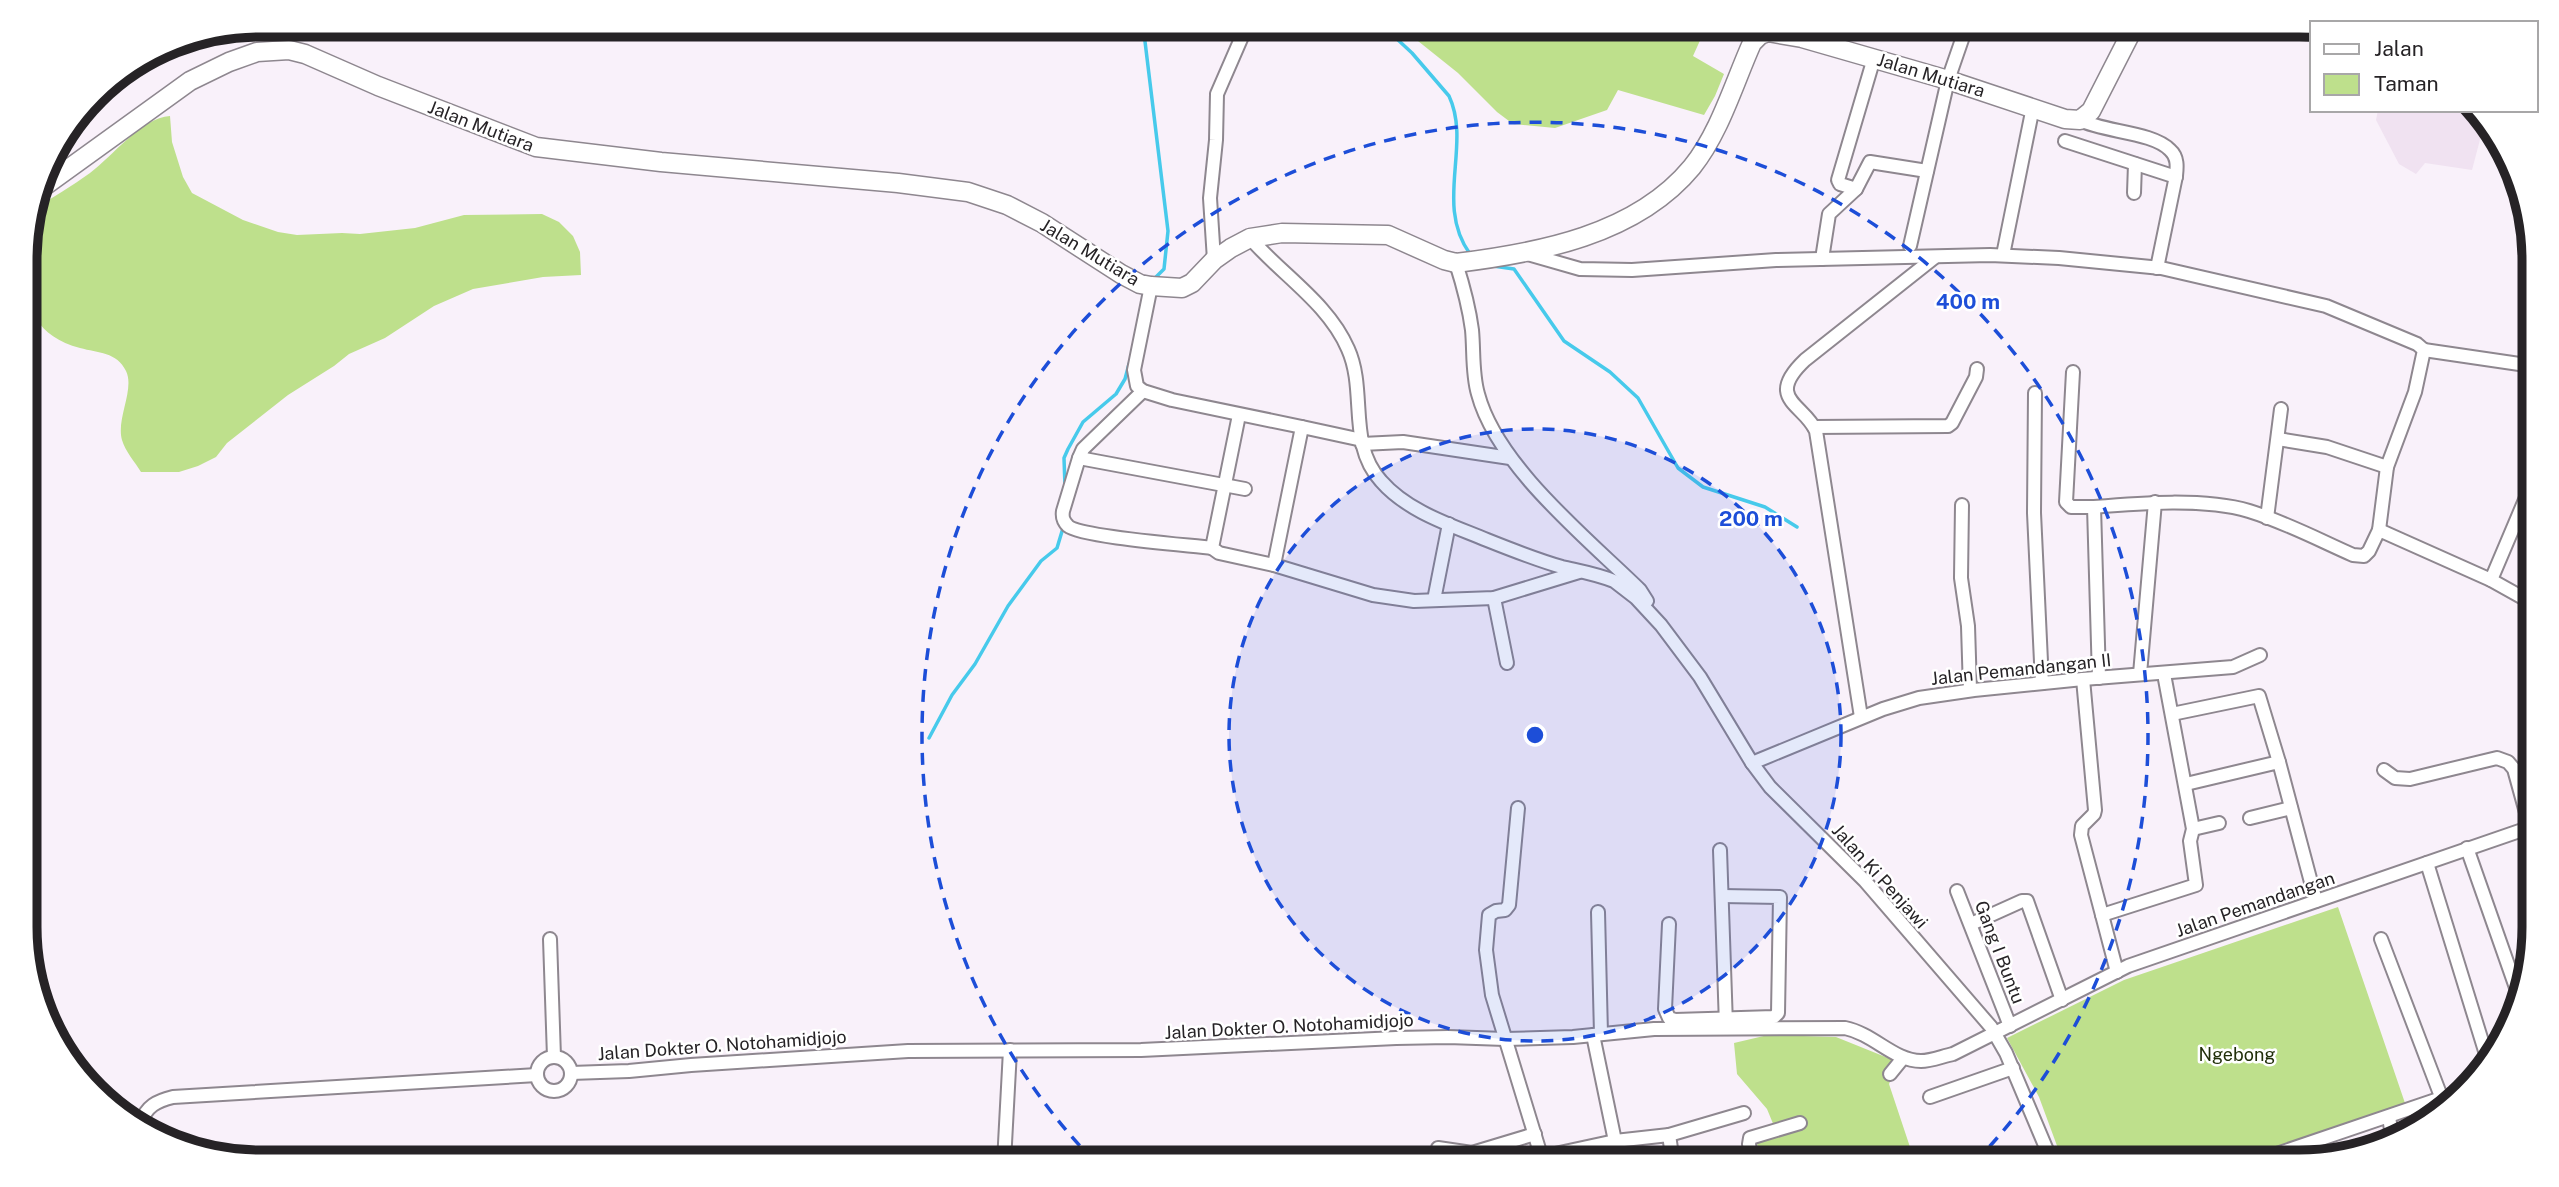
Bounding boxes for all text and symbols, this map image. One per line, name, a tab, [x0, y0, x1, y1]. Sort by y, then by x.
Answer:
legend	[2310, 21, 2538, 112]
text: Jalan	[2374, 36, 2424, 61]
street label: Jalan Mutiara	[1875, 49, 1987, 101]
text: Taman	[2374, 71, 2439, 96]
street label: Jalan Mutiara	[425, 96, 537, 156]
street label: Jalan Mutiara	[1037, 214, 1143, 290]
text: 400 m	[1936, 289, 2000, 314]
text: 200 m	[1719, 506, 1783, 531]
street label: Jalan Pemandangan II	[1930, 649, 2112, 689]
centre of rings	[1523, 723, 1547, 747]
street label: Jalan Ki Penjawi	[1828, 820, 1932, 932]
street label: Jalan Pemandangan	[2173, 867, 2337, 941]
street label: Gang I Buntu	[1971, 898, 2029, 1006]
street label: Jalan Dokter O. Notohamidjojo	[1164, 1009, 1414, 1043]
street label: Jalan Dokter O. Notohamidjojo	[597, 1026, 847, 1064]
park label: Ngebong	[2198, 1044, 2276, 1065]

